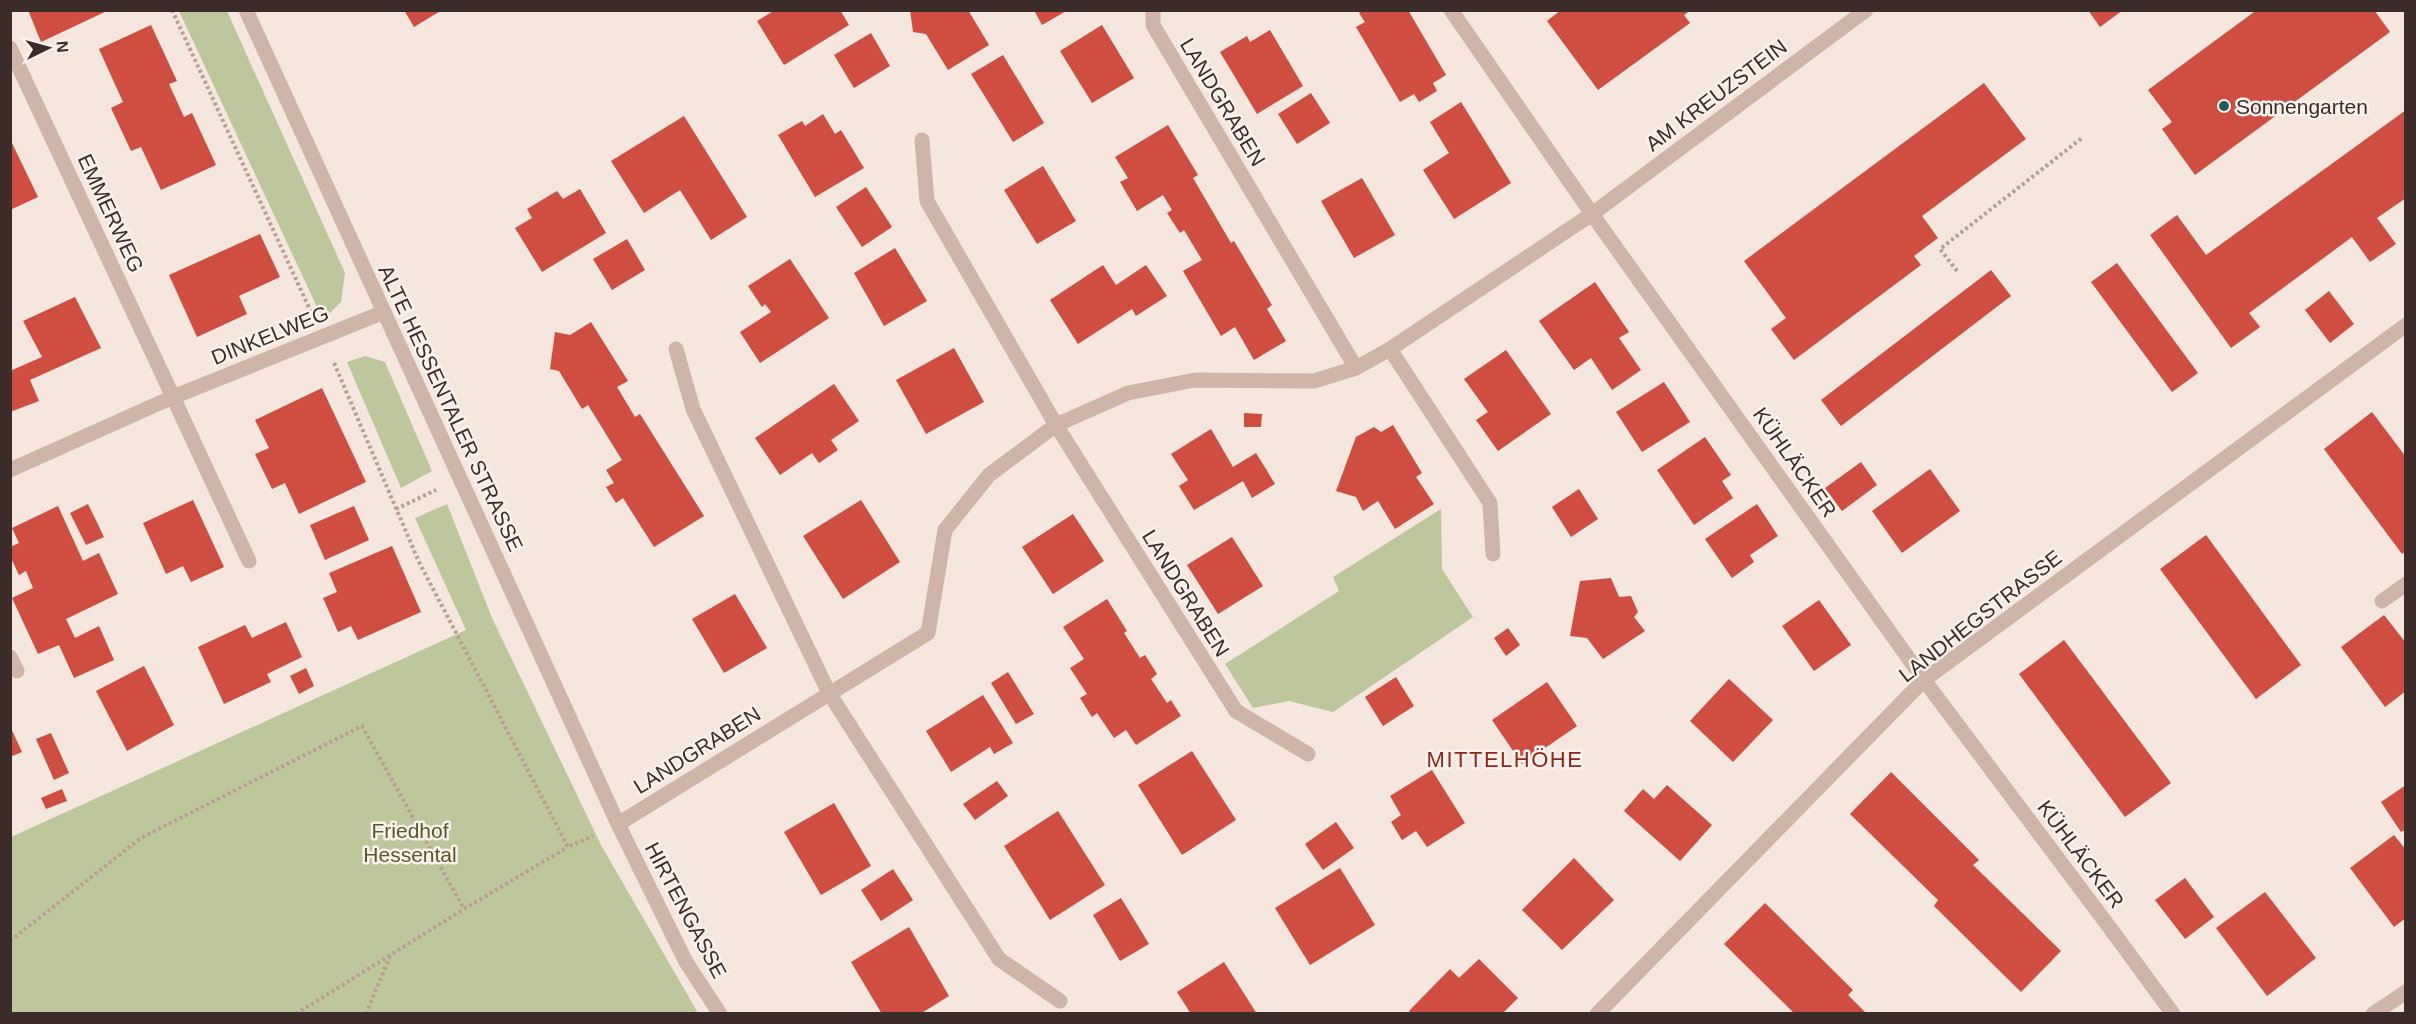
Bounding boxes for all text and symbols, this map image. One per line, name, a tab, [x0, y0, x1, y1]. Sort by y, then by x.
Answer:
north arrow	[18, 18, 78, 78]
street label: LANDGRABEN	[1176, 34, 1270, 170]
street label: AM KREUZSTEIN	[1641, 35, 1791, 155]
text: N	[53, 40, 71, 53]
place label: Sonnengarten	[2236, 95, 2368, 118]
marker: Sonnengarten	[2217, 99, 2231, 113]
street label: EMMERWEG	[74, 150, 148, 276]
street label: ALTE HESSENTALER STRASSE	[374, 261, 528, 555]
street label: DINKELWEG	[208, 301, 332, 369]
street label: KÜHLÄCKER	[1749, 403, 1841, 521]
street label: LANDGRABEN	[1138, 526, 1234, 660]
street label: LANDHEGSTRASSE	[1894, 546, 2066, 686]
street label: LANDGRABEN	[630, 702, 764, 798]
district label: MITTELHÖHE	[1427, 747, 1583, 772]
street label: KÜHLÄCKER	[2033, 796, 2129, 912]
park label: Friedhof Hessental	[363, 819, 457, 866]
street label: HIRTENGASSE	[641, 838, 731, 982]

